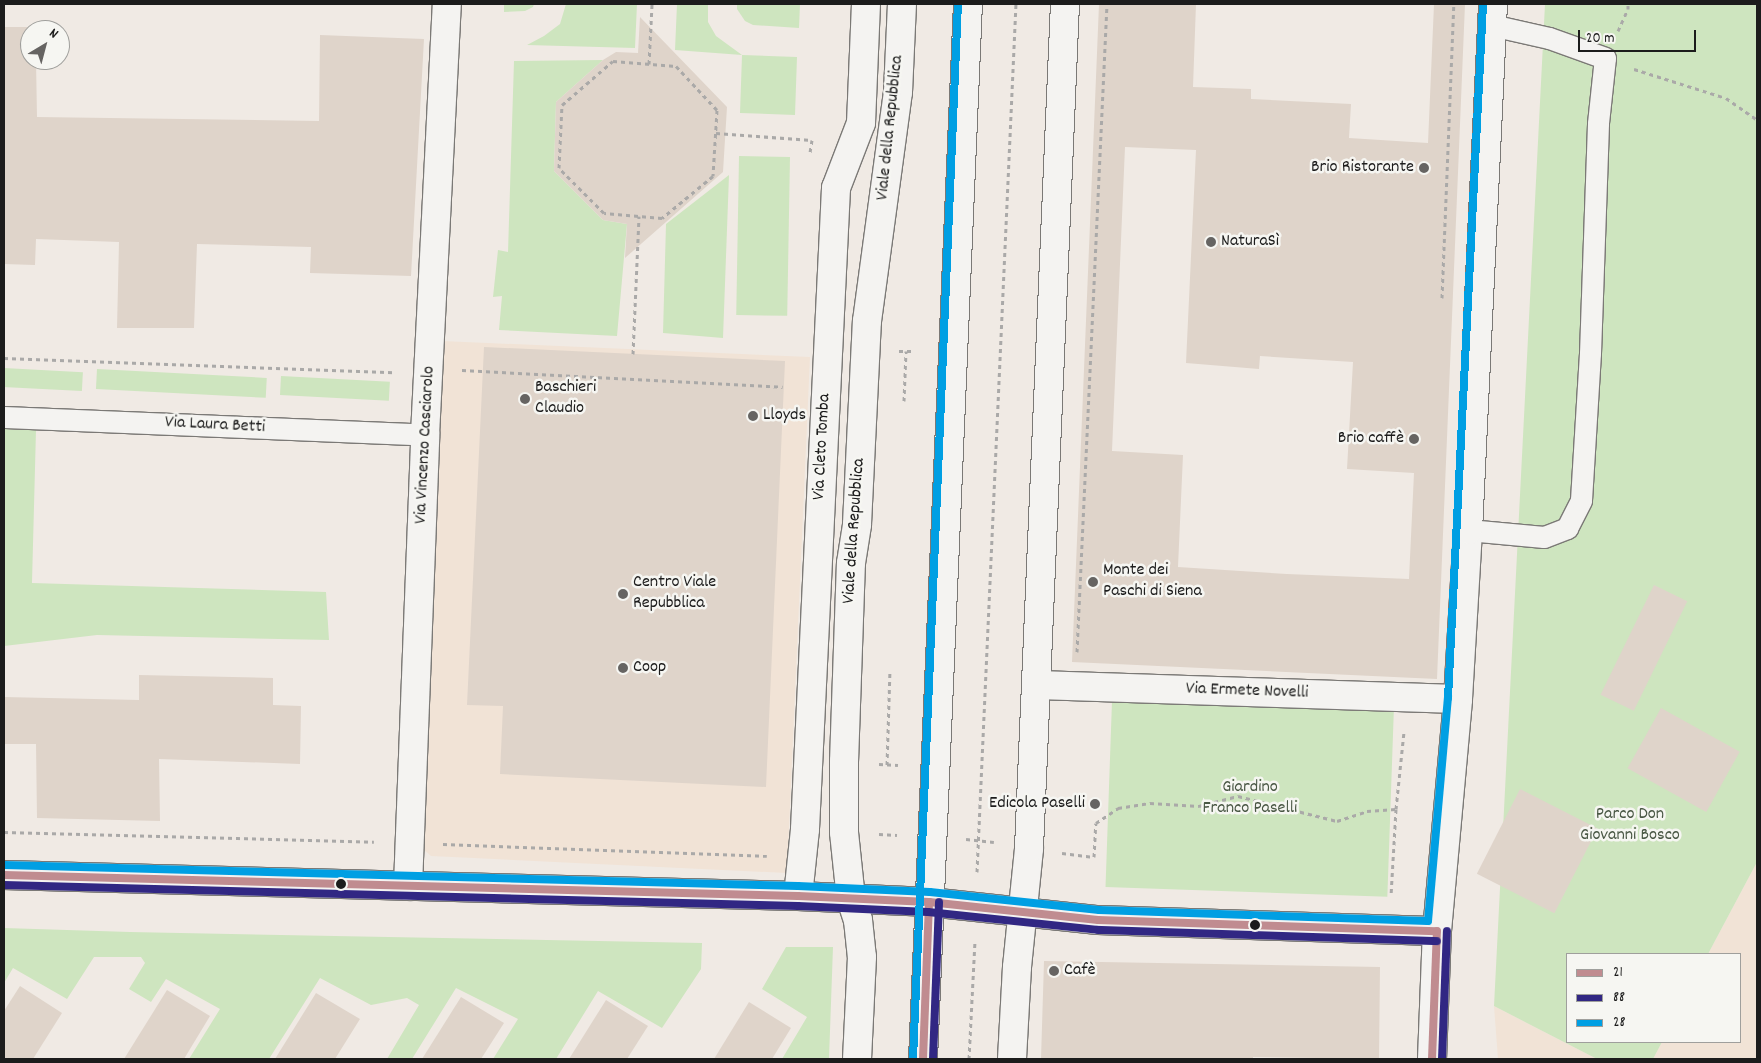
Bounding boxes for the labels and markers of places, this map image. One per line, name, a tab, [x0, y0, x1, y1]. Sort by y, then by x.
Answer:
place label: Brio Ristorante	[1311, 157, 1414, 179]
marker: Brio Ristorante	[1418, 162, 1430, 174]
place label: NaturaSì	[1221, 231, 1279, 253]
marker: NaturaSì	[1205, 236, 1217, 248]
place label: Baschieri Claudio	[535, 378, 596, 420]
marker: Baschieri Claudio	[519, 393, 531, 405]
place label: Lloyds	[763, 405, 806, 427]
marker: Lloyds	[747, 410, 759, 422]
place label: Brio caffè	[1338, 428, 1404, 450]
marker: Brio caffè	[1408, 433, 1420, 445]
place label: Monte dei Paschi di Siena	[1103, 561, 1202, 604]
place label: Centro Viale Repubblica	[633, 573, 716, 616]
marker: Monte dei Paschi di Siena	[1087, 576, 1099, 588]
marker: Centro Viale Repubblica	[617, 588, 629, 600]
place label: Coop	[633, 657, 666, 679]
marker: Coop	[617, 662, 629, 674]
place label: Edicola Paselli	[989, 793, 1085, 815]
marker: Edicola Paselli	[1089, 798, 1101, 810]
unlabelled marker	[336, 879, 346, 889]
unlabelled marker	[1250, 920, 1260, 930]
place label: Cafè	[1064, 960, 1095, 982]
marker: Cafè	[1048, 965, 1060, 977]

